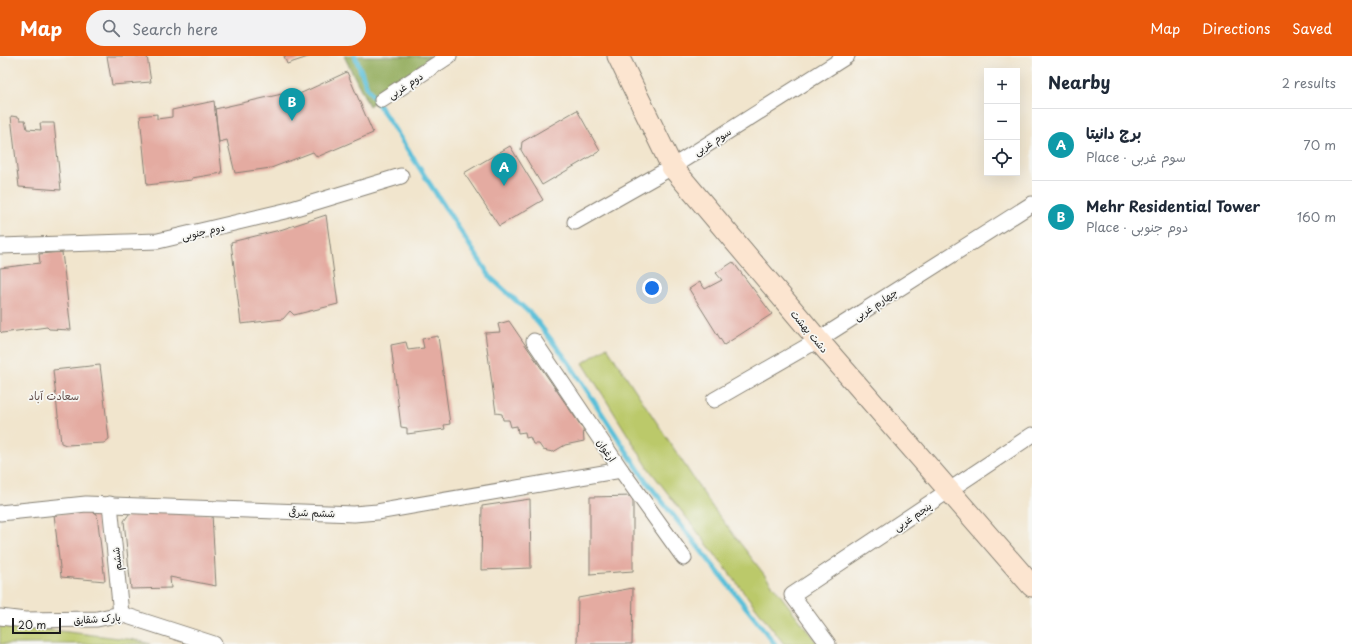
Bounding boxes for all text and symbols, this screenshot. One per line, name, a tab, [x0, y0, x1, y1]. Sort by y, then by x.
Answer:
search box	[86, 10, 366, 46]
text: Map	[20, 14, 62, 42]
icon: search	[100, 17, 122, 39]
text: Search here	[132, 17, 218, 40]
text: Map	[1150, 18, 1180, 39]
text: Directions	[1202, 18, 1270, 39]
text: Saved	[1292, 18, 1332, 39]
street label: دوم غربی	[384, 68, 427, 104]
map controls	[984, 68, 1020, 176]
button: +	[984, 68, 1020, 104]
text: Nearby	[1048, 69, 1110, 95]
text: 2 results	[1282, 73, 1336, 92]
pin: B	[279, 88, 305, 121]
button: −	[984, 104, 1020, 140]
text: برج دانیتا	[1086, 121, 1141, 144]
street label: سوم غربی	[690, 123, 734, 159]
text: A	[1056, 135, 1066, 154]
text: 70 m	[1303, 135, 1336, 154]
button: locate	[984, 140, 1020, 176]
text: Place · سوم غربی	[1086, 147, 1186, 166]
pin: A	[491, 153, 517, 186]
text: Mehr Residential Tower	[1086, 194, 1260, 217]
text: B	[1057, 207, 1065, 226]
text: 160 m	[1297, 207, 1336, 226]
text: Place · دوم جنوبی	[1086, 217, 1188, 236]
street label: دوم جنوبی	[180, 219, 227, 245]
your location	[642, 278, 662, 298]
street label: چهارم غربی	[850, 284, 900, 325]
street label: دشت بهشت	[788, 306, 832, 356]
district label: سعادت آباد	[29, 387, 79, 404]
street label: ارغوان	[594, 435, 620, 465]
street label: پنجم غربی	[890, 498, 935, 535]
street label: ششم شرقی	[288, 504, 336, 521]
street label: ششم	[107, 546, 126, 572]
street label: پارک شقایق	[73, 609, 121, 627]
scale bar	[12, 616, 61, 635]
text: 20 m	[18, 616, 46, 633]

